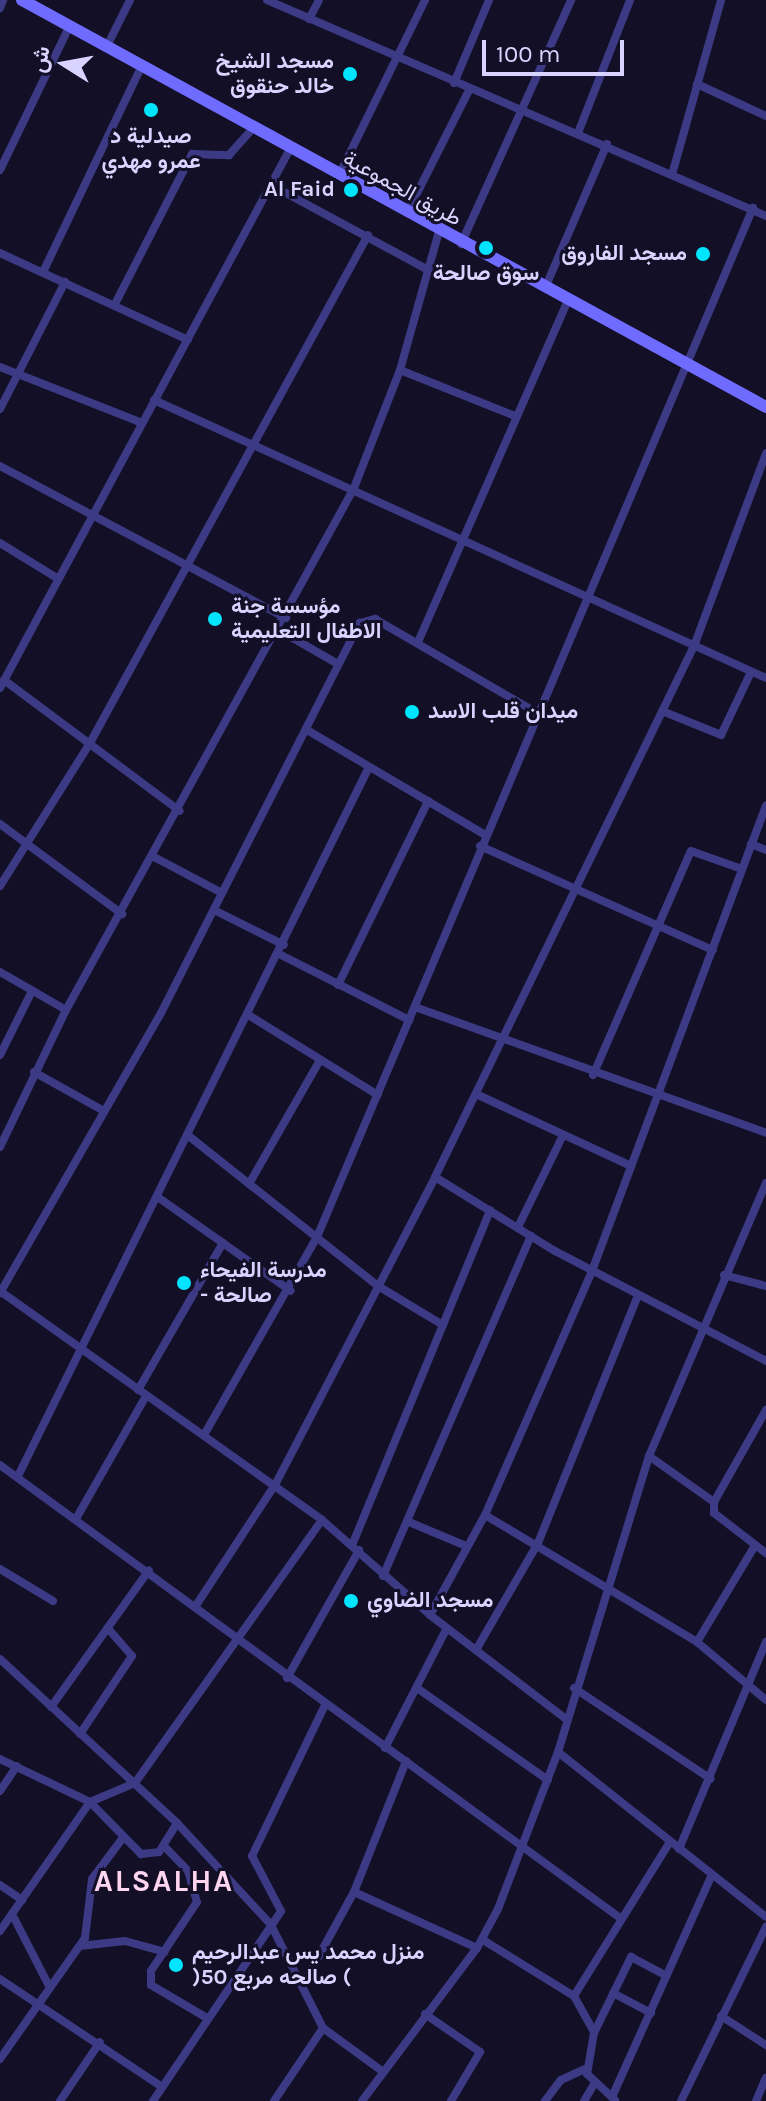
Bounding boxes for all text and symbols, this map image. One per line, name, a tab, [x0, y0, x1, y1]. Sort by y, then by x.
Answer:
north arrow	[24, 24, 104, 104]
scale bar	[486, 24, 628, 74]
text: 100 m	[496, 40, 561, 68]
text: ش	[25, 44, 56, 75]
place label: مسجد الشيخ خالد حنقوق	[216, 48, 334, 100]
marker: مسجد الشيخ خالد حنقوق	[341, 65, 359, 83]
marker: صيدلية د عمرو مهدي	[142, 101, 160, 119]
place label: صيدلية د عمرو مهدي	[101, 123, 201, 174]
street label: طريق الجموعية	[338, 146, 466, 232]
place label: Al Faid	[264, 177, 335, 203]
marker: Al Faid	[342, 181, 360, 199]
marker: سوق صالحة	[477, 239, 495, 257]
place label: مسجد الفاروق	[561, 241, 687, 267]
marker: مسجد الفاروق	[694, 245, 712, 263]
place label: سوق صالحة	[433, 261, 539, 287]
place label: مؤسسة جنة الاطفال التعليمية	[231, 593, 381, 644]
marker: مؤسسة جنة الاطفال التعليمية	[206, 610, 224, 628]
place label: ميدان قلب الاسد	[428, 699, 578, 725]
marker: ميدان قلب الاسد	[403, 703, 421, 721]
place label: مدرسة الفيحاء - صالحة	[200, 1257, 327, 1308]
marker: مدرسة الفيحاء - صالحة	[175, 1274, 193, 1292]
place label: مسجد الضاوي	[367, 1588, 493, 1614]
marker: مسجد الضاوي	[342, 1592, 360, 1610]
district label: ALSALHA	[94, 1863, 234, 1899]
place label: منزل محمد يس عبدالرحيم )صالحه مربع 50 (	[192, 1939, 424, 1990]
marker: منزل محمد يس عبدالرحيم )صالحه مربع 50 (	[167, 1956, 185, 1974]

